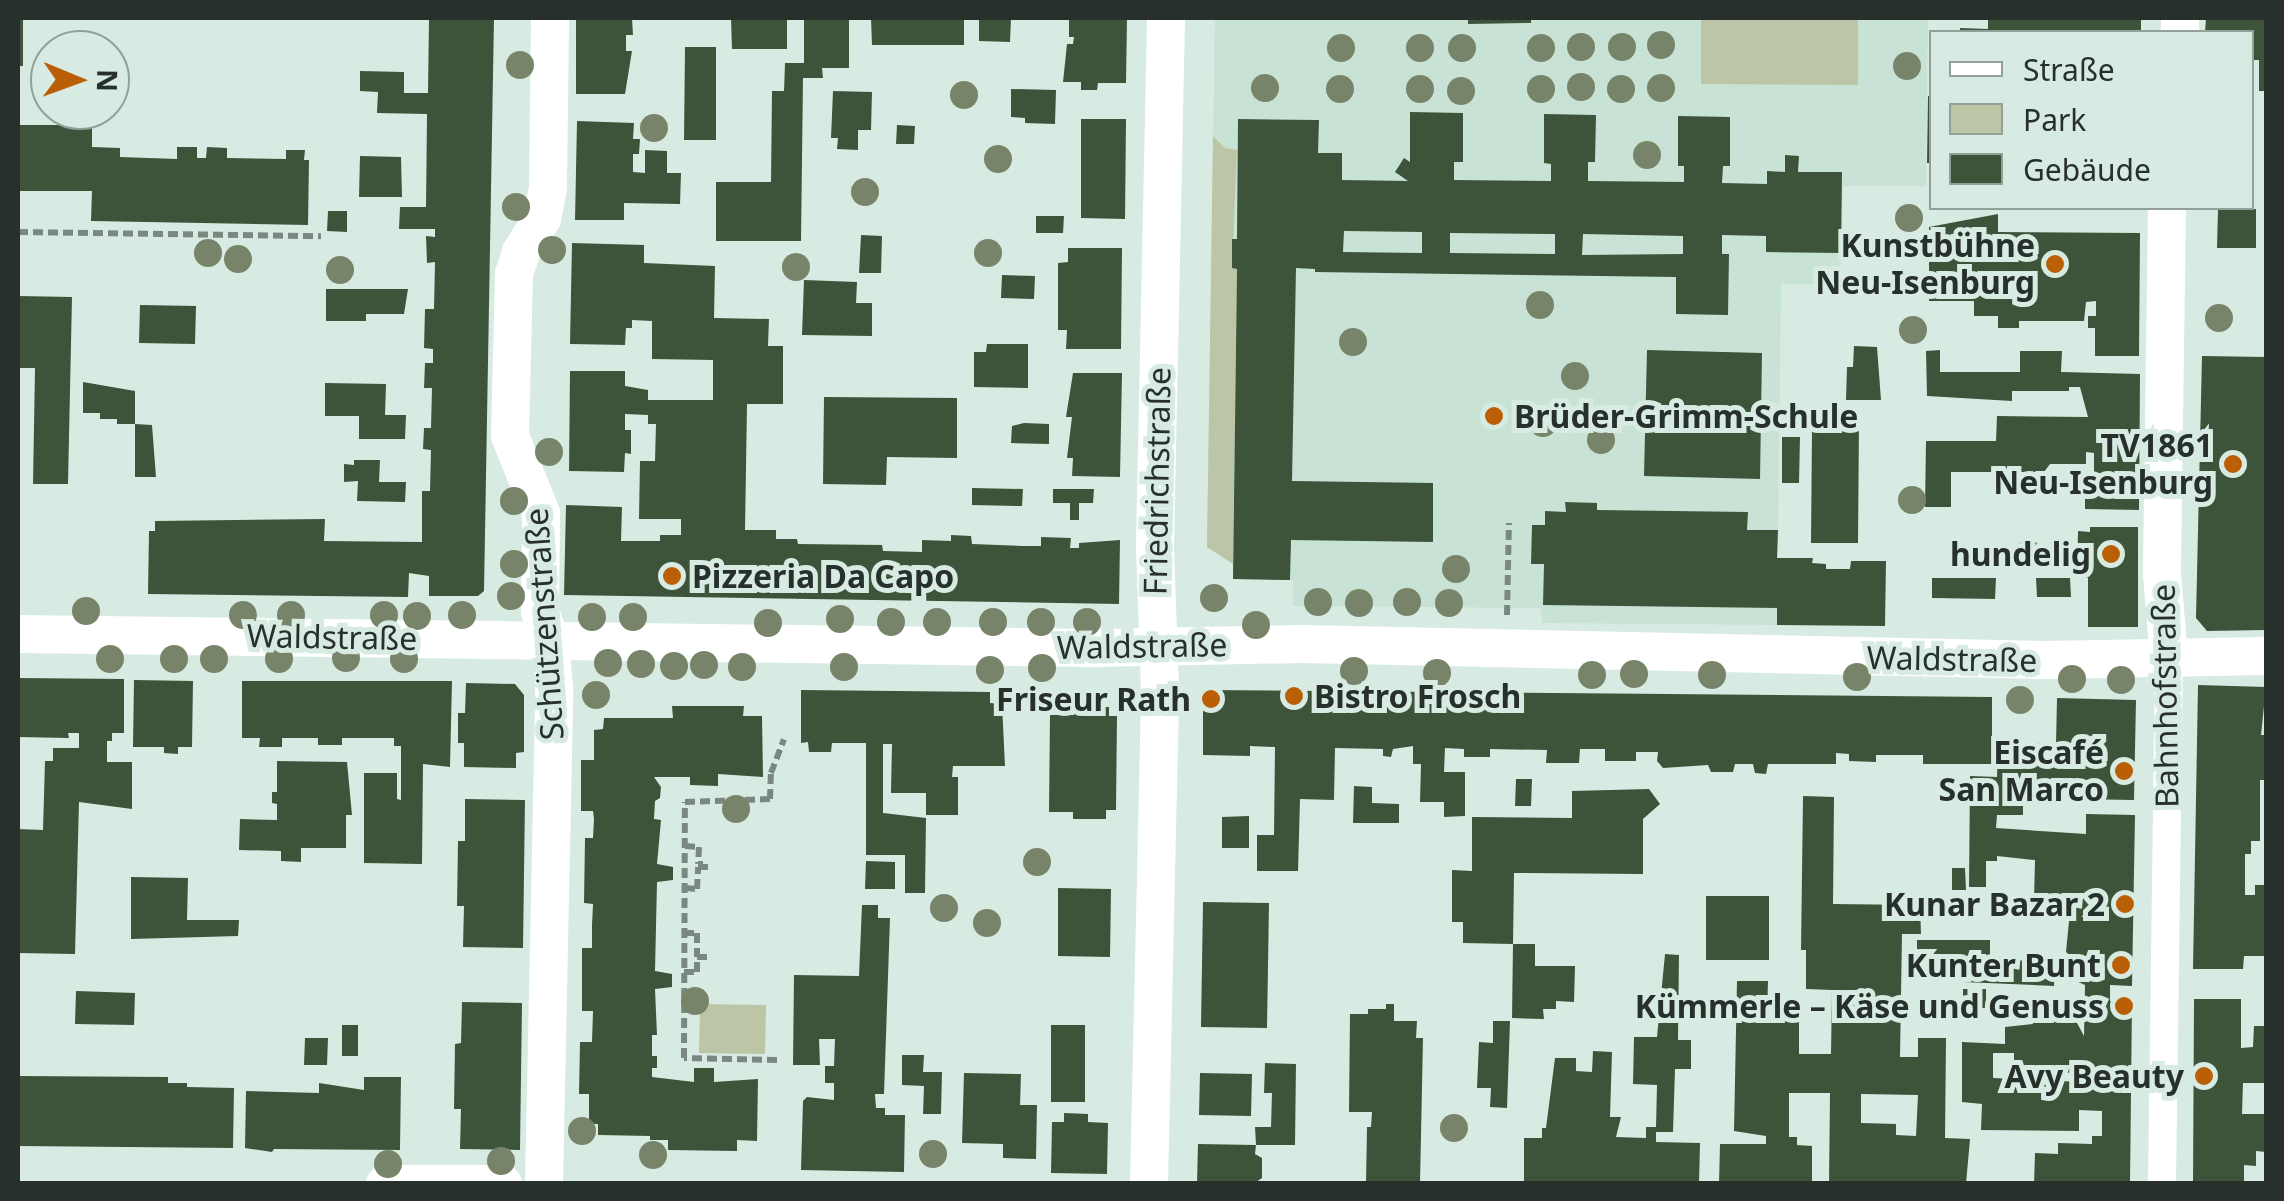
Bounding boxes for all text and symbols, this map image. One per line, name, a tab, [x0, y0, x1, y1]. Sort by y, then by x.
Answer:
north arrow	[30, 30, 130, 130]
legend	[1929, 30, 2254, 210]
text: Straße	[2023, 49, 2115, 90]
text: N	[89, 69, 127, 92]
text: Park	[2023, 99, 2086, 140]
text: Gebäude	[2023, 149, 2151, 190]
place label: Kunstbühne Neu-Isenburg	[1815, 227, 2035, 302]
marker: Kunstbühne Neu-Isenburg	[2044, 253, 2066, 275]
street label: Friedrichstraße	[1136, 367, 1178, 595]
place label: Brüder-Grimm-Schule	[1514, 397, 1858, 435]
marker: Brüder-Grimm-Schule	[1483, 405, 1505, 427]
place label: TV1861 Neu-Isenburg	[1993, 427, 2213, 502]
marker: TV1861 Neu-Isenburg	[2222, 453, 2244, 475]
street label: Schützenstraße	[517, 507, 571, 741]
place label: hundelig	[1950, 535, 2091, 573]
marker: hundelig	[2100, 543, 2122, 565]
place label: Pizzeria Da Capo	[692, 557, 954, 595]
marker: Pizzeria Da Capo	[661, 565, 683, 587]
street label: Bahnhofstraße	[2144, 584, 2186, 808]
street label: Waldstraße	[246, 616, 418, 658]
street label: Waldstraße	[1056, 625, 1228, 667]
street label: Waldstraße	[1866, 638, 2038, 680]
place label: Bistro Frosch	[1314, 677, 1521, 715]
place label: Friseur Rath	[996, 680, 1191, 718]
marker: Bistro Frosch	[1283, 685, 1305, 707]
marker: Friseur Rath	[1200, 688, 1222, 710]
place label: Eiscafé San Marco	[1939, 734, 2104, 809]
marker: Eiscafé San Marco	[2113, 760, 2135, 782]
place label: Kunar Bazar 2	[1884, 885, 2105, 923]
marker: Kunar Bazar 2	[2114, 893, 2136, 915]
place label: Kunter Bunt	[1906, 946, 2101, 984]
marker: Kunter Bunt	[2110, 954, 2132, 976]
place label: Kümmerle – Käse und Genuss	[1635, 987, 2104, 1025]
marker: Kümmerle – Käse und Genuss	[2113, 995, 2135, 1017]
place label: Avy Beauty	[2004, 1057, 2184, 1095]
marker: Avy Beauty	[2193, 1065, 2215, 1087]

